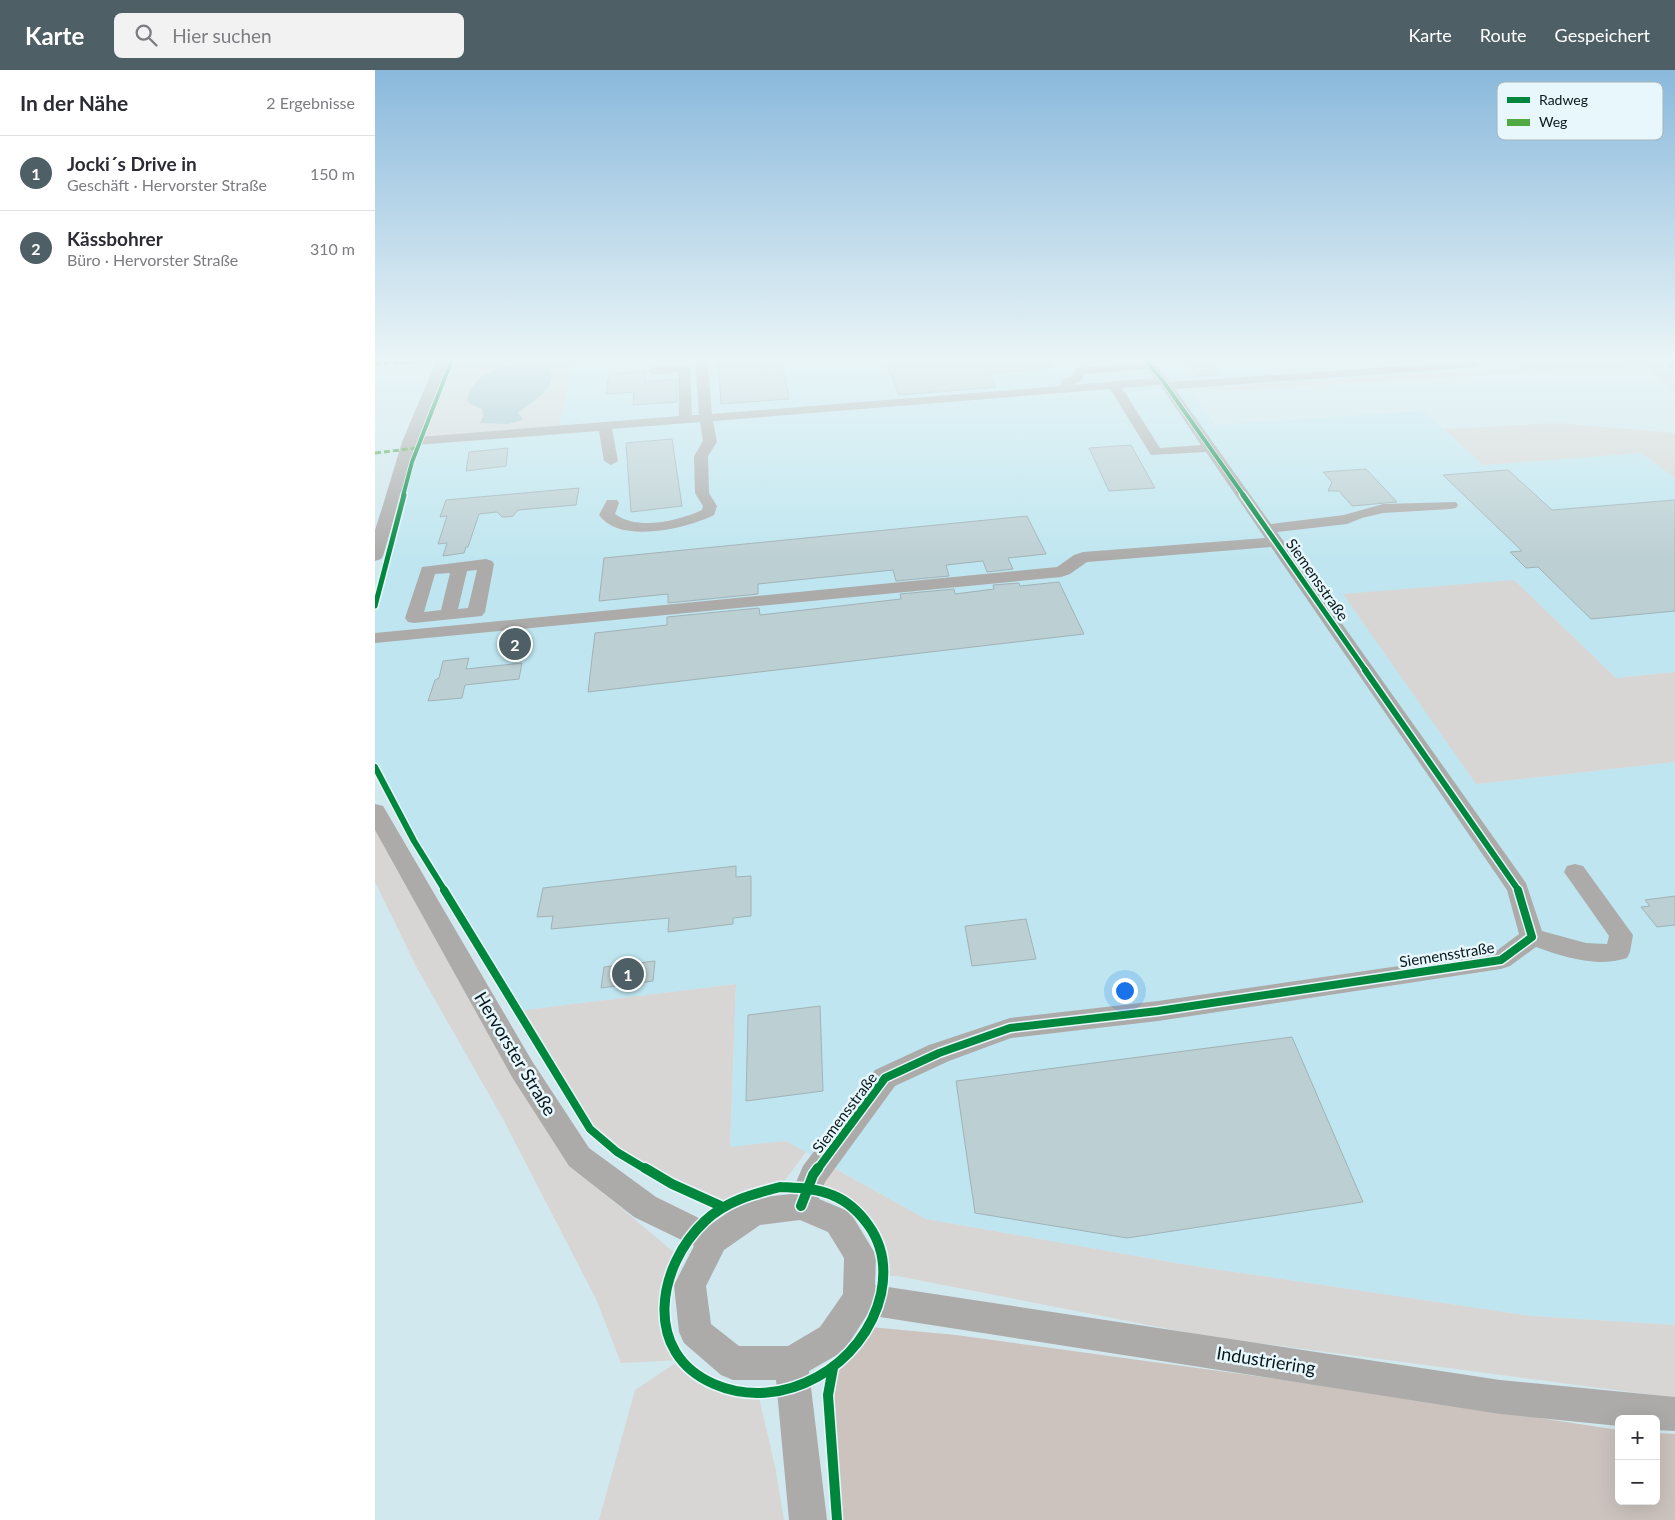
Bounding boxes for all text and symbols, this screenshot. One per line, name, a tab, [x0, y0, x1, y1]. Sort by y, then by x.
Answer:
search box	[114, 13, 464, 58]
text: Karte	[25, 21, 84, 50]
icon: search	[132, 21, 160, 49]
text: Hier suchen	[172, 24, 272, 47]
text: Karte	[1408, 24, 1452, 46]
text: Route	[1480, 24, 1527, 46]
text: Gespeichert	[1555, 24, 1650, 46]
legend	[1497, 82, 1663, 140]
text: In der Nähe	[20, 90, 128, 115]
text: Radweg	[1539, 91, 1588, 108]
text: 2 Ergebnisse	[266, 93, 355, 112]
text: Weg	[1539, 113, 1567, 130]
text: Jocki´s Drive in	[67, 152, 197, 175]
text: 1	[31, 164, 41, 183]
text: 150 m	[310, 164, 355, 183]
text: Geschäft · Hervorster Straße	[67, 175, 267, 194]
text: Kässbohrer	[67, 227, 163, 250]
text: 2	[31, 239, 41, 258]
text: 310 m	[310, 239, 355, 258]
text: Büro · Hervorster Straße	[67, 250, 238, 269]
street label: Siemensstraße	[1283, 535, 1353, 624]
pin: 2	[499, 625, 531, 663]
street label: Siemensstraße	[1398, 938, 1496, 970]
pin: 1	[612, 955, 644, 993]
your location	[1112, 978, 1138, 1004]
street label: Hervorster Straße	[470, 987, 562, 1120]
street label: Siemensstraße	[808, 1069, 880, 1156]
street label: Industriering	[1215, 1341, 1317, 1379]
map controls	[1615, 1415, 1660, 1505]
button: +	[1615, 1415, 1660, 1460]
button: −	[1615, 1460, 1660, 1505]

